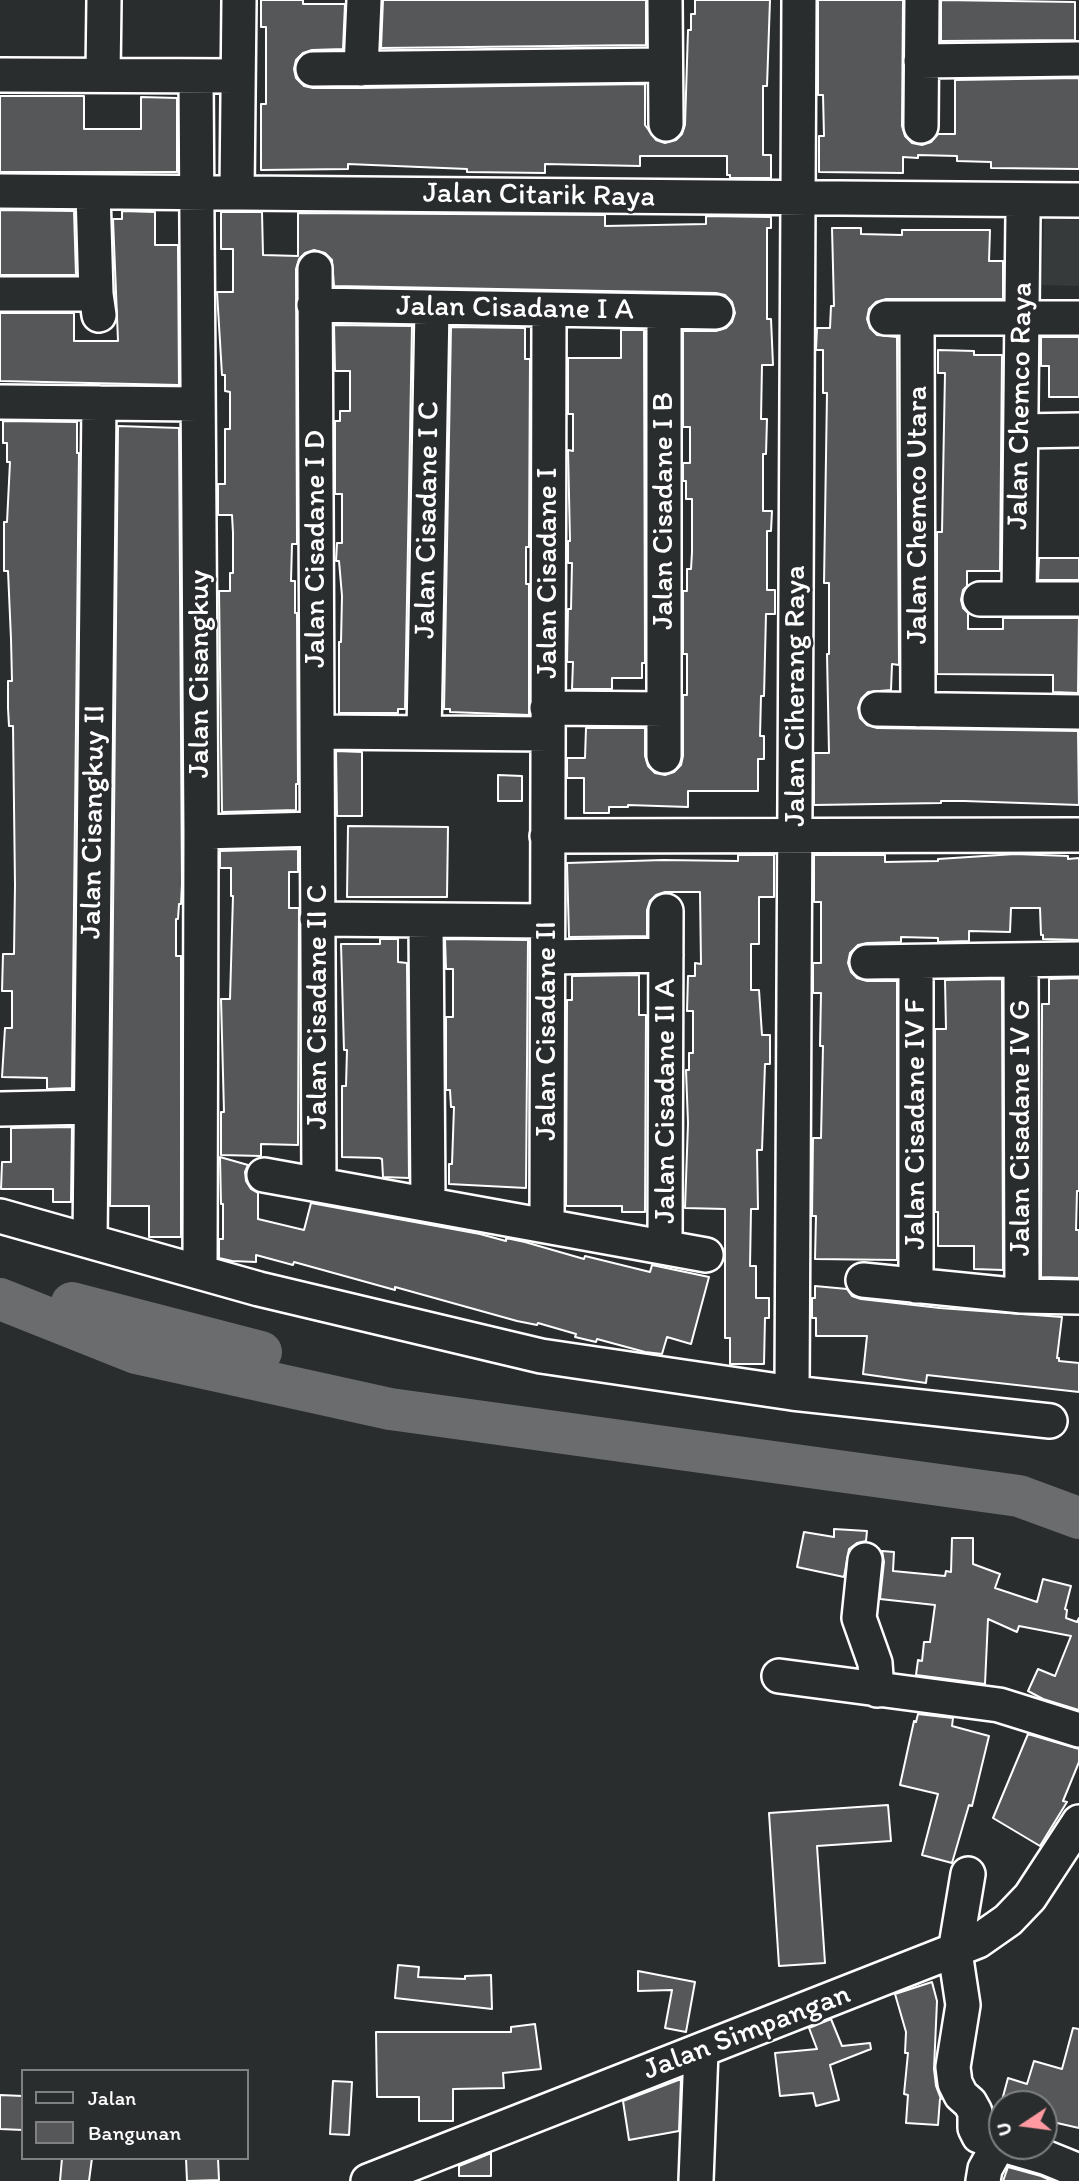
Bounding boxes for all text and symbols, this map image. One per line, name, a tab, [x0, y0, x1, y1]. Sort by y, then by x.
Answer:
street label: Jalan Citarik Raya	[423, 176, 655, 216]
street label: Jalan Chemco Raya	[1001, 282, 1041, 530]
street label: Jalan Cisadane I A	[396, 289, 634, 329]
street label: Jalan Chemco Utara	[900, 386, 936, 644]
street label: Jalan Cisadane I B	[646, 392, 682, 630]
street label: Jalan Cisadane I C	[408, 401, 448, 639]
street label: Jalan Cisadane I D	[298, 430, 334, 668]
street label: Jalan Cisadane I	[530, 467, 566, 679]
street label: Jalan Ciherang Raya	[778, 565, 814, 827]
street label: Jalan Cisangkuy	[182, 570, 218, 778]
street label: Jalan Cisangkuy II	[74, 705, 114, 939]
street label: Jalan Cisadane II C	[300, 884, 336, 1130]
street label: Jalan Cisadane II	[529, 921, 565, 1141]
street label: Jalan Cisadane II A	[648, 978, 684, 1224]
street label: Jalan Cisadane IV F	[898, 998, 934, 1250]
street label: Jalan Cisadane IV G	[1003, 1000, 1039, 1256]
street label: Jalan Simpangan	[638, 1977, 856, 2089]
legend	[21, 2069, 248, 2160]
text: Jalan	[88, 2085, 136, 2110]
north arrow	[988, 2090, 1058, 2160]
text: Bangunan	[88, 2120, 181, 2145]
text: U	[991, 2121, 1017, 2138]

